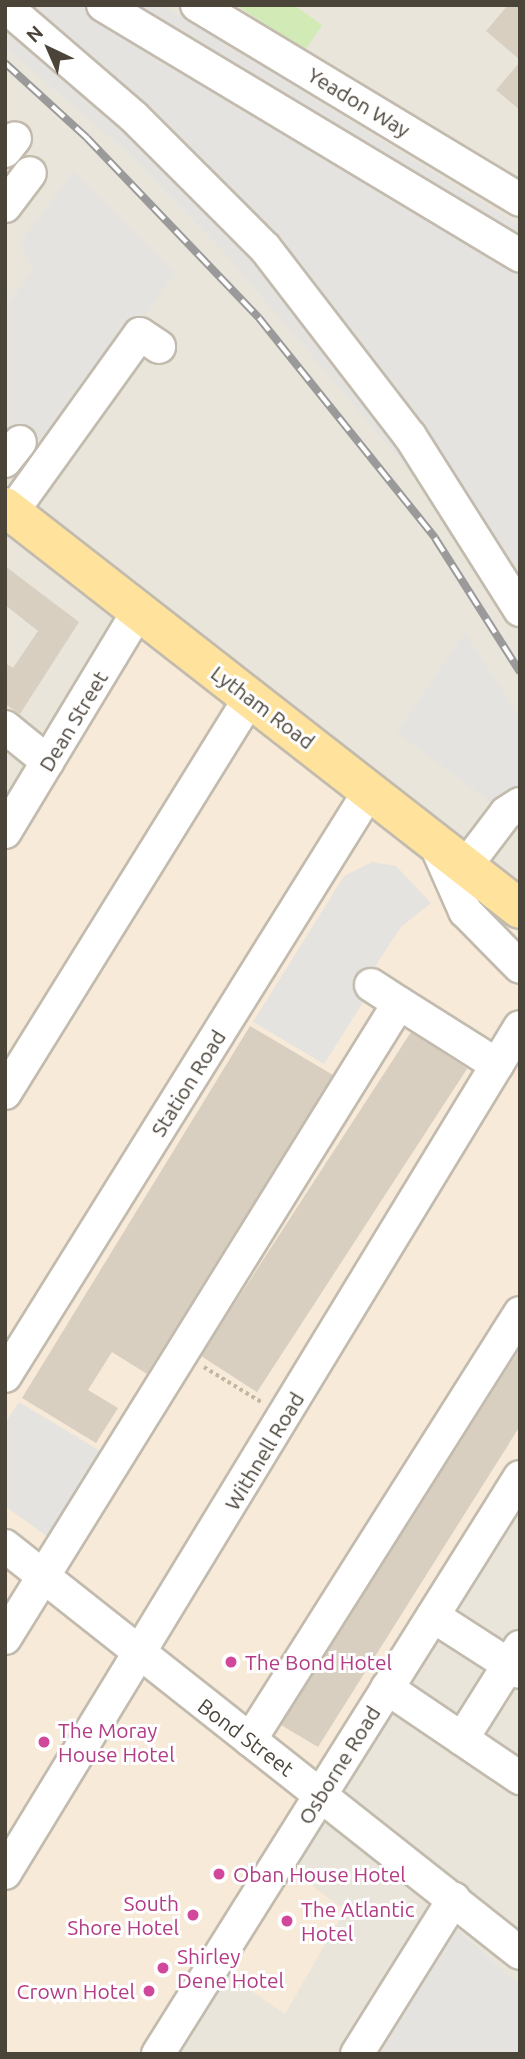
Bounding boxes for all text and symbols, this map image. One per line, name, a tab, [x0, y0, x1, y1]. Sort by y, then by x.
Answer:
north arrow	[14, 14, 84, 84]
text: N	[22, 21, 47, 47]
street label: Yeadon Way	[303, 62, 415, 142]
street label: Lytham Road	[206, 660, 320, 754]
street label: Dean Street	[33, 666, 113, 776]
street label: Station Road	[145, 1025, 231, 1141]
street label: Withnell Road	[219, 1388, 309, 1514]
place label: The Bond Hotel	[245, 1649, 392, 1675]
marker: The Bond Hotel	[223, 1654, 239, 1670]
street label: Bond Street	[193, 1693, 299, 1781]
street label: Osborne Road	[293, 1701, 385, 1829]
place label: The Moray House Hotel	[58, 1717, 175, 1767]
marker: The Moray House Hotel	[36, 1734, 52, 1750]
place label: Oban House Hotel	[233, 1861, 406, 1887]
marker: Oban House Hotel	[211, 1866, 227, 1882]
place label: South Shore Hotel	[67, 1890, 179, 1940]
place label: The Atlantic Hotel	[301, 1896, 414, 1946]
marker: South Shore Hotel	[185, 1907, 201, 1923]
marker: The Atlantic Hotel	[279, 1913, 295, 1929]
place label: Shirley Dene Hotel	[177, 1943, 284, 1993]
marker: Shirley Dene Hotel	[155, 1960, 171, 1976]
place label: Crown Hotel	[17, 1978, 135, 2004]
marker: Crown Hotel	[141, 1983, 157, 1999]

